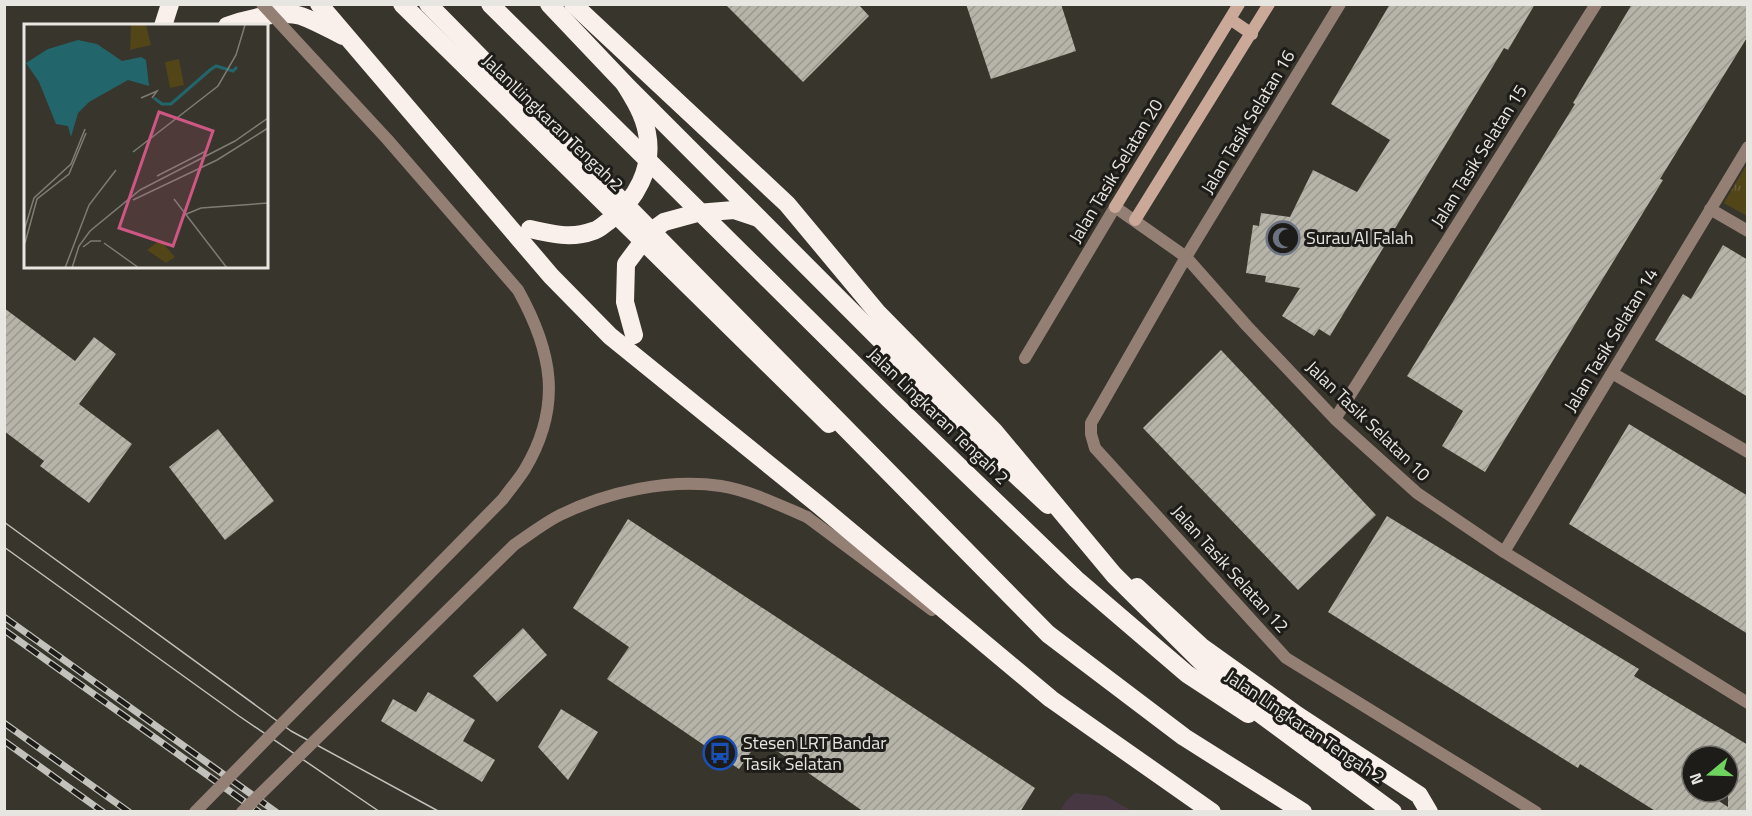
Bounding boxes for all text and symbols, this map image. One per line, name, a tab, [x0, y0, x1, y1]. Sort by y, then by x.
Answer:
inset map	[24, 24, 268, 268]
street label: Jalan Tasik Selatan 16	[1194, 45, 1301, 199]
street label: Jalan Lingkaran Tengah 2	[477, 48, 630, 197]
street label: Jalan Tasik Selatan 15	[1424, 79, 1533, 232]
street label: Jalan Tasik Selatan 20	[1062, 94, 1169, 248]
mosque icon: Surau Al Falah	[1265, 220, 1301, 256]
place label: Surau Al Falah	[1306, 224, 1414, 251]
street label: Jalan Tasik Selatan 14	[1557, 263, 1664, 417]
street label: Jalan Lingkaran Tengah 2	[862, 341, 1015, 490]
street label: Jalan Tasik Selatan 10	[1300, 354, 1437, 487]
street label: Jalan Tasik Selatan 12	[1165, 499, 1295, 639]
street label: Jalan Lingkaran Tengah 2	[1220, 663, 1391, 790]
place label: Stesen LRT Bandar Tasik Selatan	[743, 729, 887, 777]
bus stop icon: Stesen LRT Bandar Tasik Selatan	[702, 735, 738, 771]
north arrow	[1680, 744, 1740, 804]
text: N	[1683, 770, 1709, 788]

